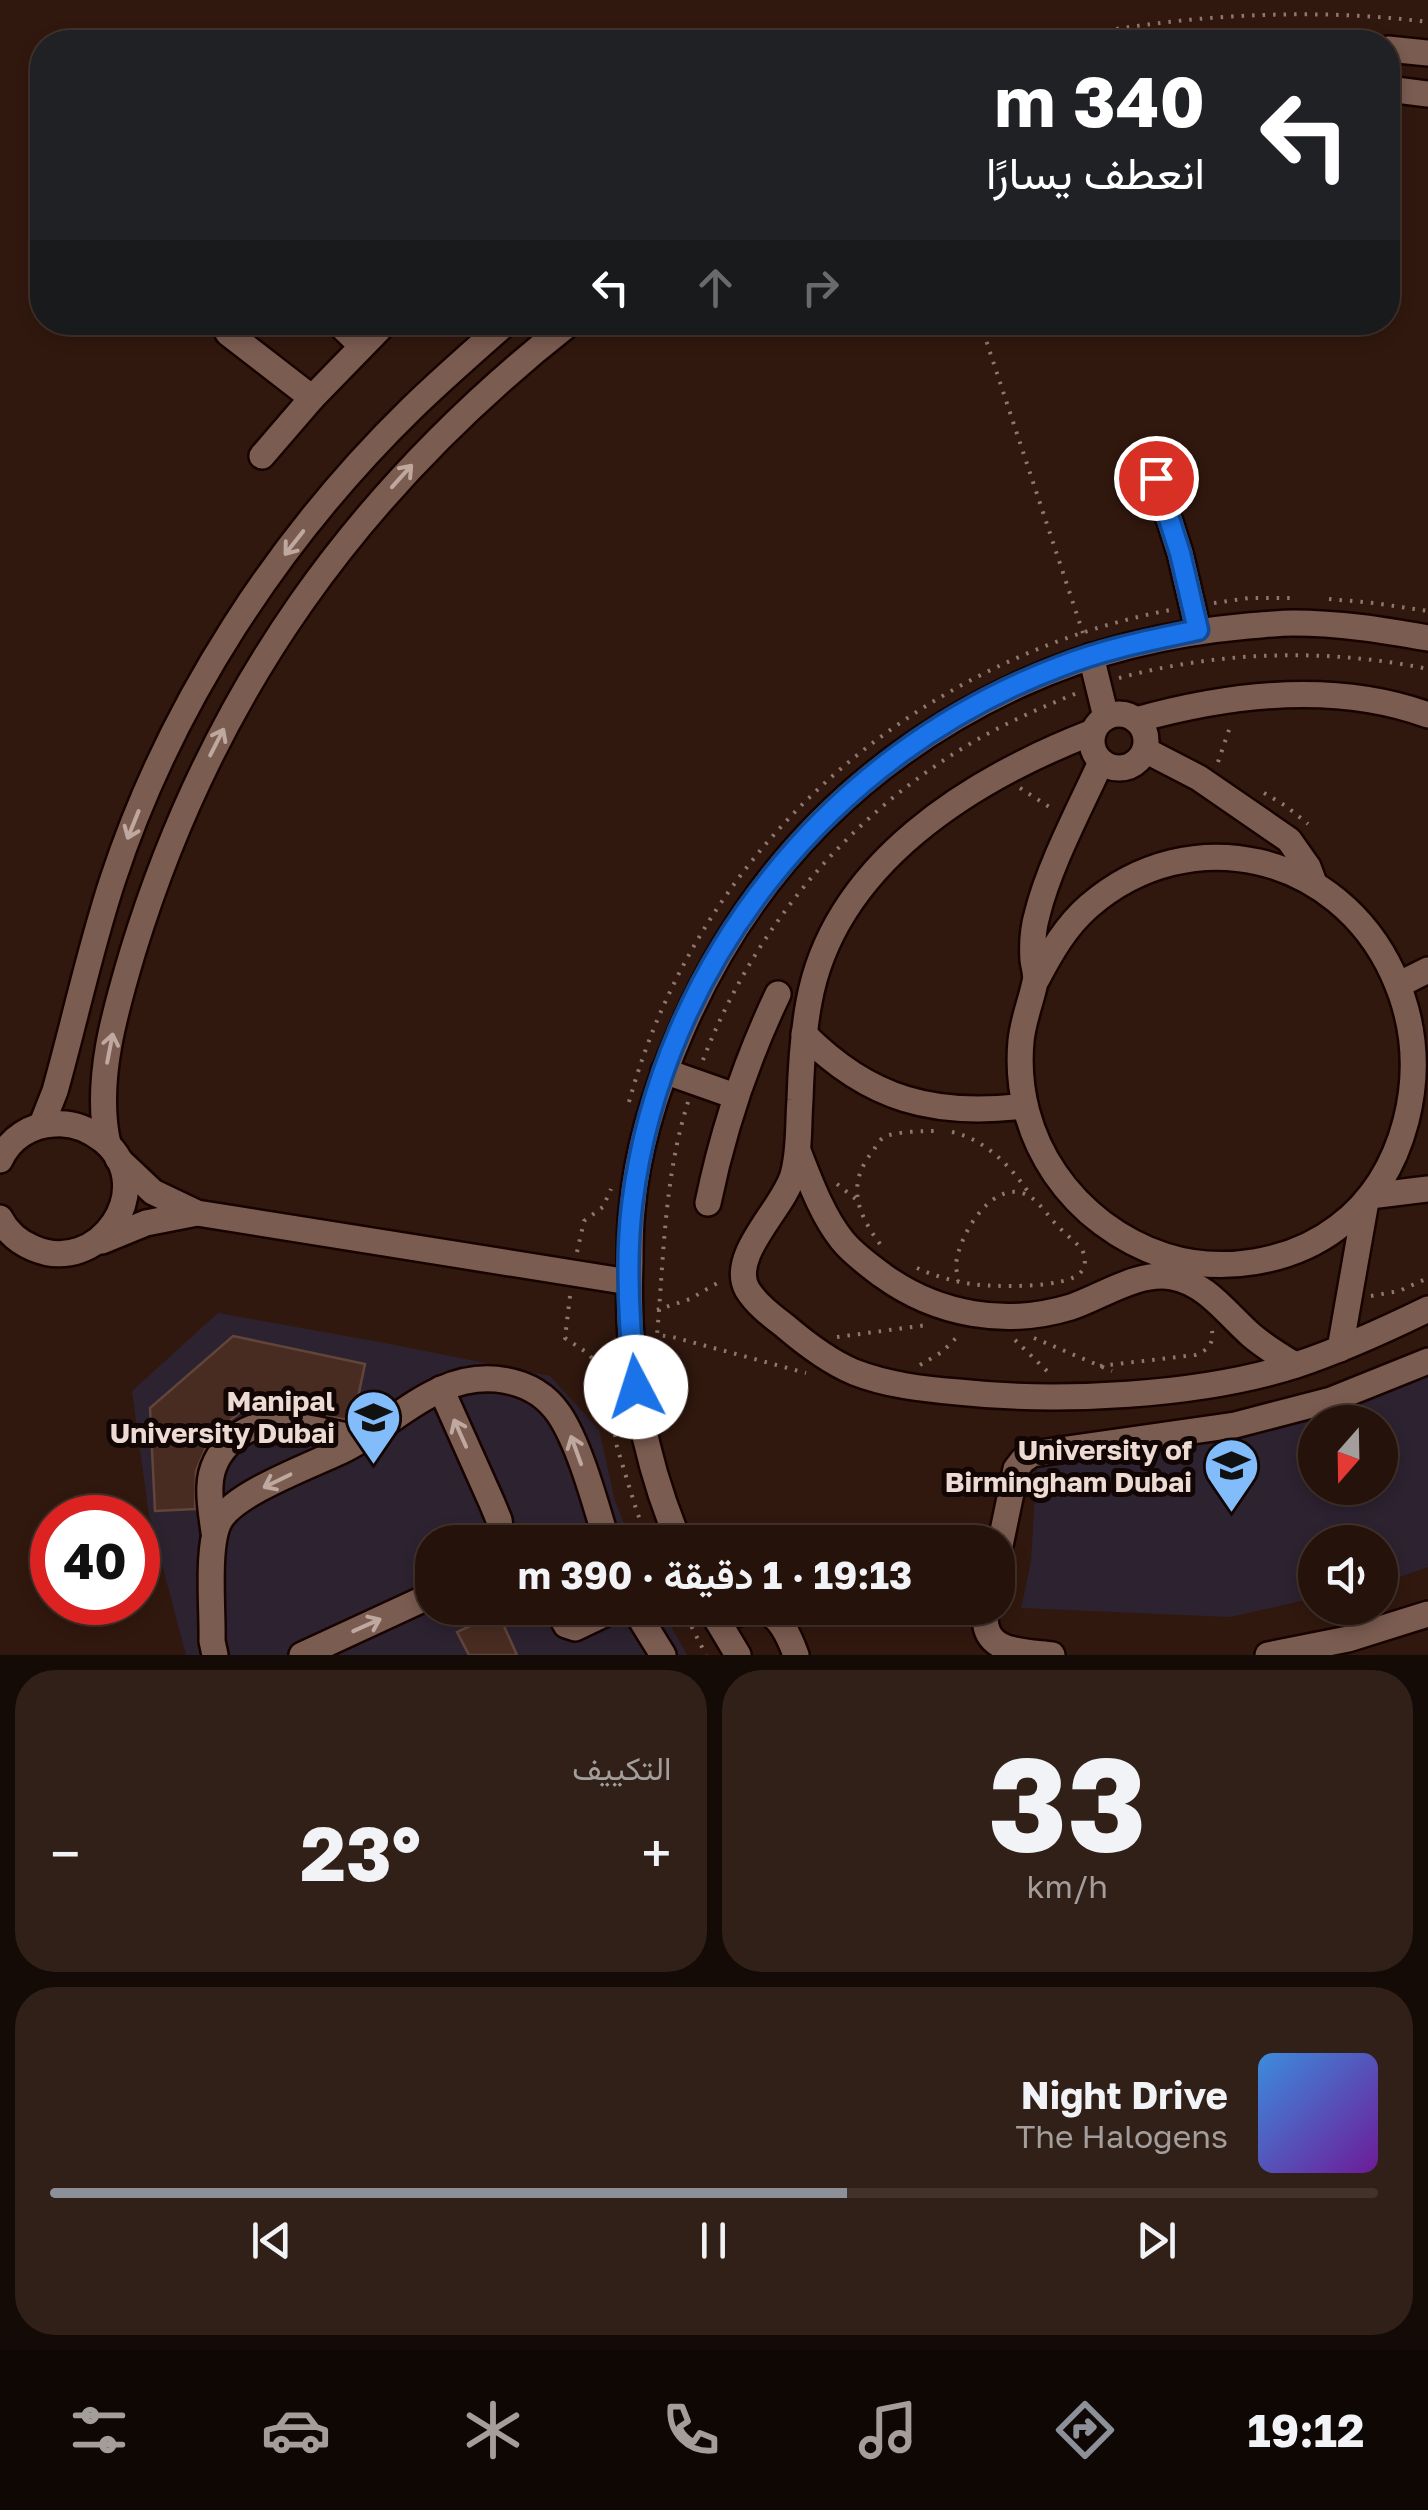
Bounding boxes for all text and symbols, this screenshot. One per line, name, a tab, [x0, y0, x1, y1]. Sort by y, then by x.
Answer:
text: 340 m	[994, 58, 1205, 142]
icon: left	[1240, 70, 1370, 200]
text: انعطف يسارًا	[986, 145, 1205, 199]
icon: left	[583, 260, 638, 315]
icon: ahead	[688, 260, 743, 315]
icon: right	[793, 260, 848, 315]
pin	[1114, 436, 1199, 521]
icon: arrive	[1129, 451, 1184, 506]
one-way arrow	[391, 464, 413, 490]
one-way arrow	[283, 530, 305, 556]
one-way arrow	[208, 728, 227, 758]
one-way arrow	[123, 809, 141, 840]
one-way arrow	[101, 1033, 120, 1065]
position arrow	[584, 1335, 688, 1439]
place label: Manipal University Dubai	[110, 1384, 335, 1449]
school or university icon: Manipal University Dubai	[344, 1387, 404, 1466]
north arrow	[1298, 1405, 1398, 1505]
map controls	[1298, 1405, 1398, 1625]
one-way arrow	[450, 1419, 469, 1449]
place label: University of Birmingham Dubai	[945, 1433, 1193, 1498]
one-way arrow	[566, 1436, 584, 1467]
school or university icon: University of Birmingham Dubai	[1201, 1436, 1261, 1515]
one-way arrow	[263, 1473, 293, 1492]
speed limit sign: 40	[30, 1495, 160, 1625]
button: sound	[1298, 1525, 1398, 1625]
text: 19:13 · 1 دقيقة · 390 m	[518, 1552, 912, 1597]
one-way arrow	[351, 1615, 382, 1633]
text: 33	[988, 1724, 1147, 1880]
text: التكييف	[572, 1749, 672, 1787]
text: 23°	[300, 1807, 421, 1898]
text: −	[50, 1820, 80, 1886]
text: +	[641, 1820, 671, 1886]
text: km/h	[1027, 1867, 1108, 1905]
text: Night Drive	[1021, 2072, 1228, 2117]
text: The Halogens	[1016, 2117, 1228, 2155]
icon: previous	[244, 2213, 299, 2268]
icon: pause	[686, 2213, 741, 2268]
icon: next	[1129, 2213, 1184, 2268]
icon: filters	[64, 2395, 134, 2465]
icon: car	[261, 2395, 331, 2465]
icon: climate	[458, 2395, 528, 2465]
icon: phone	[656, 2395, 726, 2465]
icon: music	[853, 2395, 923, 2465]
icon: directions	[1050, 2395, 1120, 2465]
text: 19:12	[1248, 2403, 1364, 2457]

